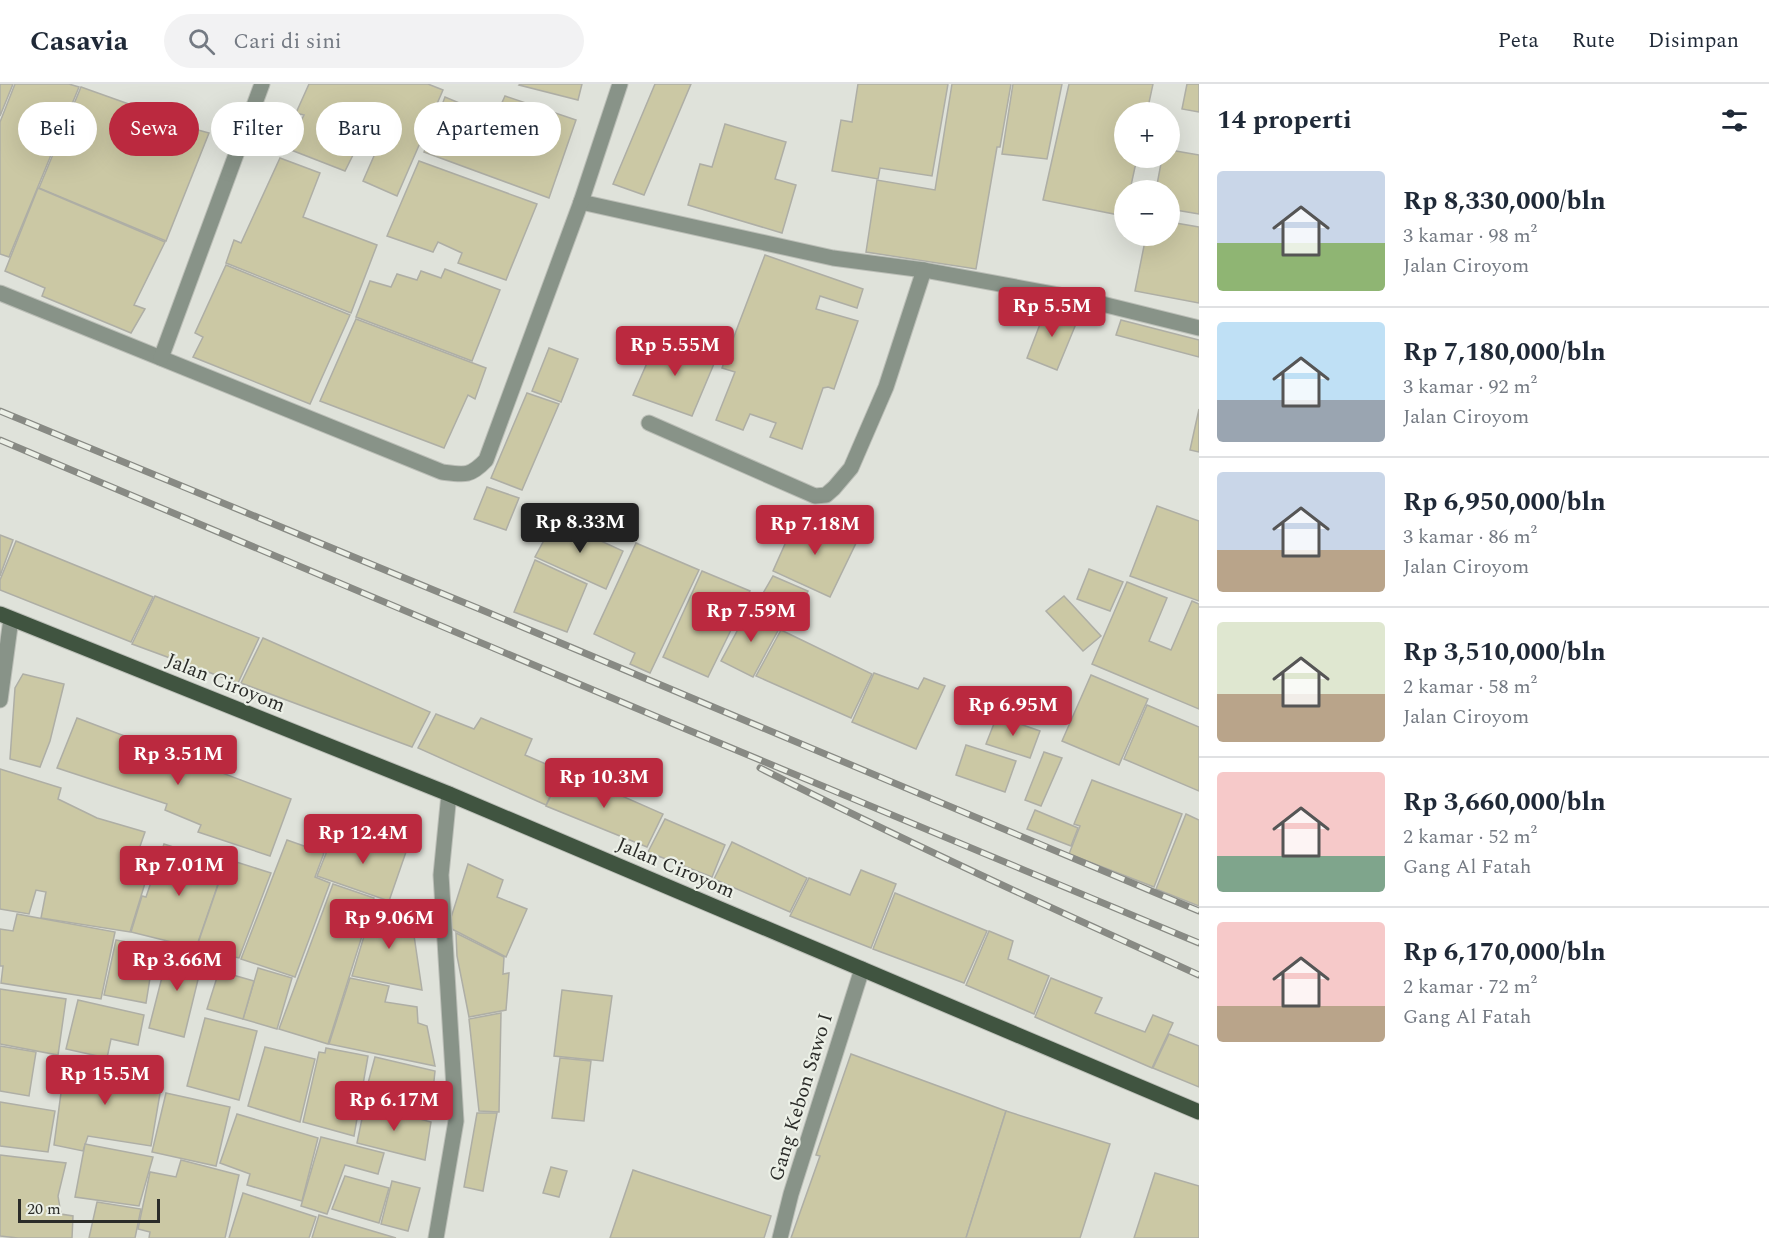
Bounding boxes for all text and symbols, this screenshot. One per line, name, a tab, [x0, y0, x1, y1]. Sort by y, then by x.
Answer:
search box	[164, 14, 584, 68]
text: Casavia	[30, 20, 128, 63]
icon: search	[185, 25, 218, 58]
text: Cari di sini	[233, 25, 342, 58]
text: Peta	[1498, 25, 1539, 57]
text: Rute	[1572, 25, 1615, 57]
text: Disimpan	[1648, 25, 1739, 57]
text: 14 properti	[1217, 100, 1352, 140]
chip: Beli	[18, 102, 97, 156]
chip: Sewa	[109, 102, 199, 156]
chip: Filter	[211, 102, 304, 156]
chip: Baru	[316, 102, 402, 156]
chip: Apartemen	[414, 102, 561, 156]
map controls	[1114, 102, 1180, 246]
button: +	[1114, 102, 1180, 168]
icon: filters	[1718, 104, 1751, 137]
button: −	[1114, 180, 1180, 246]
text: Rp 8,330,000/bln	[1403, 181, 1606, 221]
icon: home	[1265, 195, 1337, 267]
text: 3 kamar · 98 m²	[1403, 221, 1537, 251]
text: Jalan Ciroyom	[1403, 251, 1529, 281]
pin: Rp 5.5M	[997, 287, 1107, 338]
text: Rp 5.5M	[1012, 291, 1092, 321]
pin: Rp 5.55M	[613, 326, 737, 377]
text: Rp 5.55M	[630, 330, 720, 360]
text: Rp 7,180,000/bln	[1403, 332, 1606, 372]
icon: home	[1265, 346, 1337, 418]
text: 3 kamar · 92 m²	[1403, 372, 1537, 402]
text: Jalan Ciroyom	[1403, 402, 1529, 432]
text: Rp 6,950,000/bln	[1403, 482, 1606, 522]
icon: home	[1265, 496, 1337, 568]
pin: Rp 8.33M	[518, 503, 642, 554]
pin: Rp 7.18M	[753, 505, 877, 556]
text: Rp 8.33M	[535, 507, 625, 537]
text: Rp 7.18M	[770, 509, 860, 539]
text: 3 kamar · 86 m²	[1403, 522, 1537, 552]
text: Jalan Ciroyom	[1403, 552, 1529, 582]
pin: Rp 7.59M	[689, 592, 813, 643]
text: Rp 7.59M	[706, 596, 796, 626]
text: Rp 3,510,000/bln	[1403, 632, 1606, 672]
street label: Jalan Ciroyom	[161, 645, 290, 720]
icon: home	[1265, 646, 1337, 718]
text: 2 kamar · 58 m²	[1403, 672, 1537, 702]
pin: Rp 6.95M	[951, 686, 1075, 737]
text: Rp 6.95M	[968, 690, 1058, 720]
text: Jalan Ciroyom	[1403, 702, 1529, 732]
pin: Rp 3.51M	[116, 735, 240, 786]
text: Rp 3.51M	[133, 739, 223, 769]
pin: Rp 10.3M	[542, 758, 666, 809]
text: Rp 10.3M	[559, 762, 649, 792]
text: Rp 3,660,000/bln	[1403, 782, 1606, 822]
icon: home	[1265, 796, 1337, 868]
pin: Rp 12.4M	[301, 814, 425, 865]
text: Rp 12.4M	[318, 818, 408, 848]
text: 2 kamar · 52 m²	[1403, 822, 1537, 852]
street label: Jalan Ciroyom	[612, 829, 740, 906]
pin: Rp 7.01M	[117, 846, 241, 897]
text: Rp 7.01M	[134, 850, 224, 880]
text: Gang Al Fatah	[1403, 852, 1531, 882]
pin: Rp 9.06M	[327, 899, 451, 950]
text: Rp 9.06M	[344, 903, 434, 933]
text: Rp 6,170,000/bln	[1403, 932, 1606, 972]
pin: Rp 3.66M	[115, 941, 239, 992]
text: Rp 3.66M	[132, 945, 222, 975]
icon: home	[1265, 946, 1337, 1018]
text: 2 kamar · 72 m²	[1403, 972, 1537, 1002]
text: Gang Al Fatah	[1403, 1002, 1531, 1032]
street label: Gang Kebon Sawo I	[761, 1009, 841, 1185]
pin: Rp 15.5M	[43, 1055, 167, 1106]
text: Rp 15.5M	[60, 1059, 150, 1089]
pin: Rp 6.17M	[332, 1081, 456, 1132]
text: Rp 6.17M	[349, 1085, 439, 1115]
scale bar	[18, 1196, 160, 1224]
text: 20 m	[27, 1197, 61, 1221]

